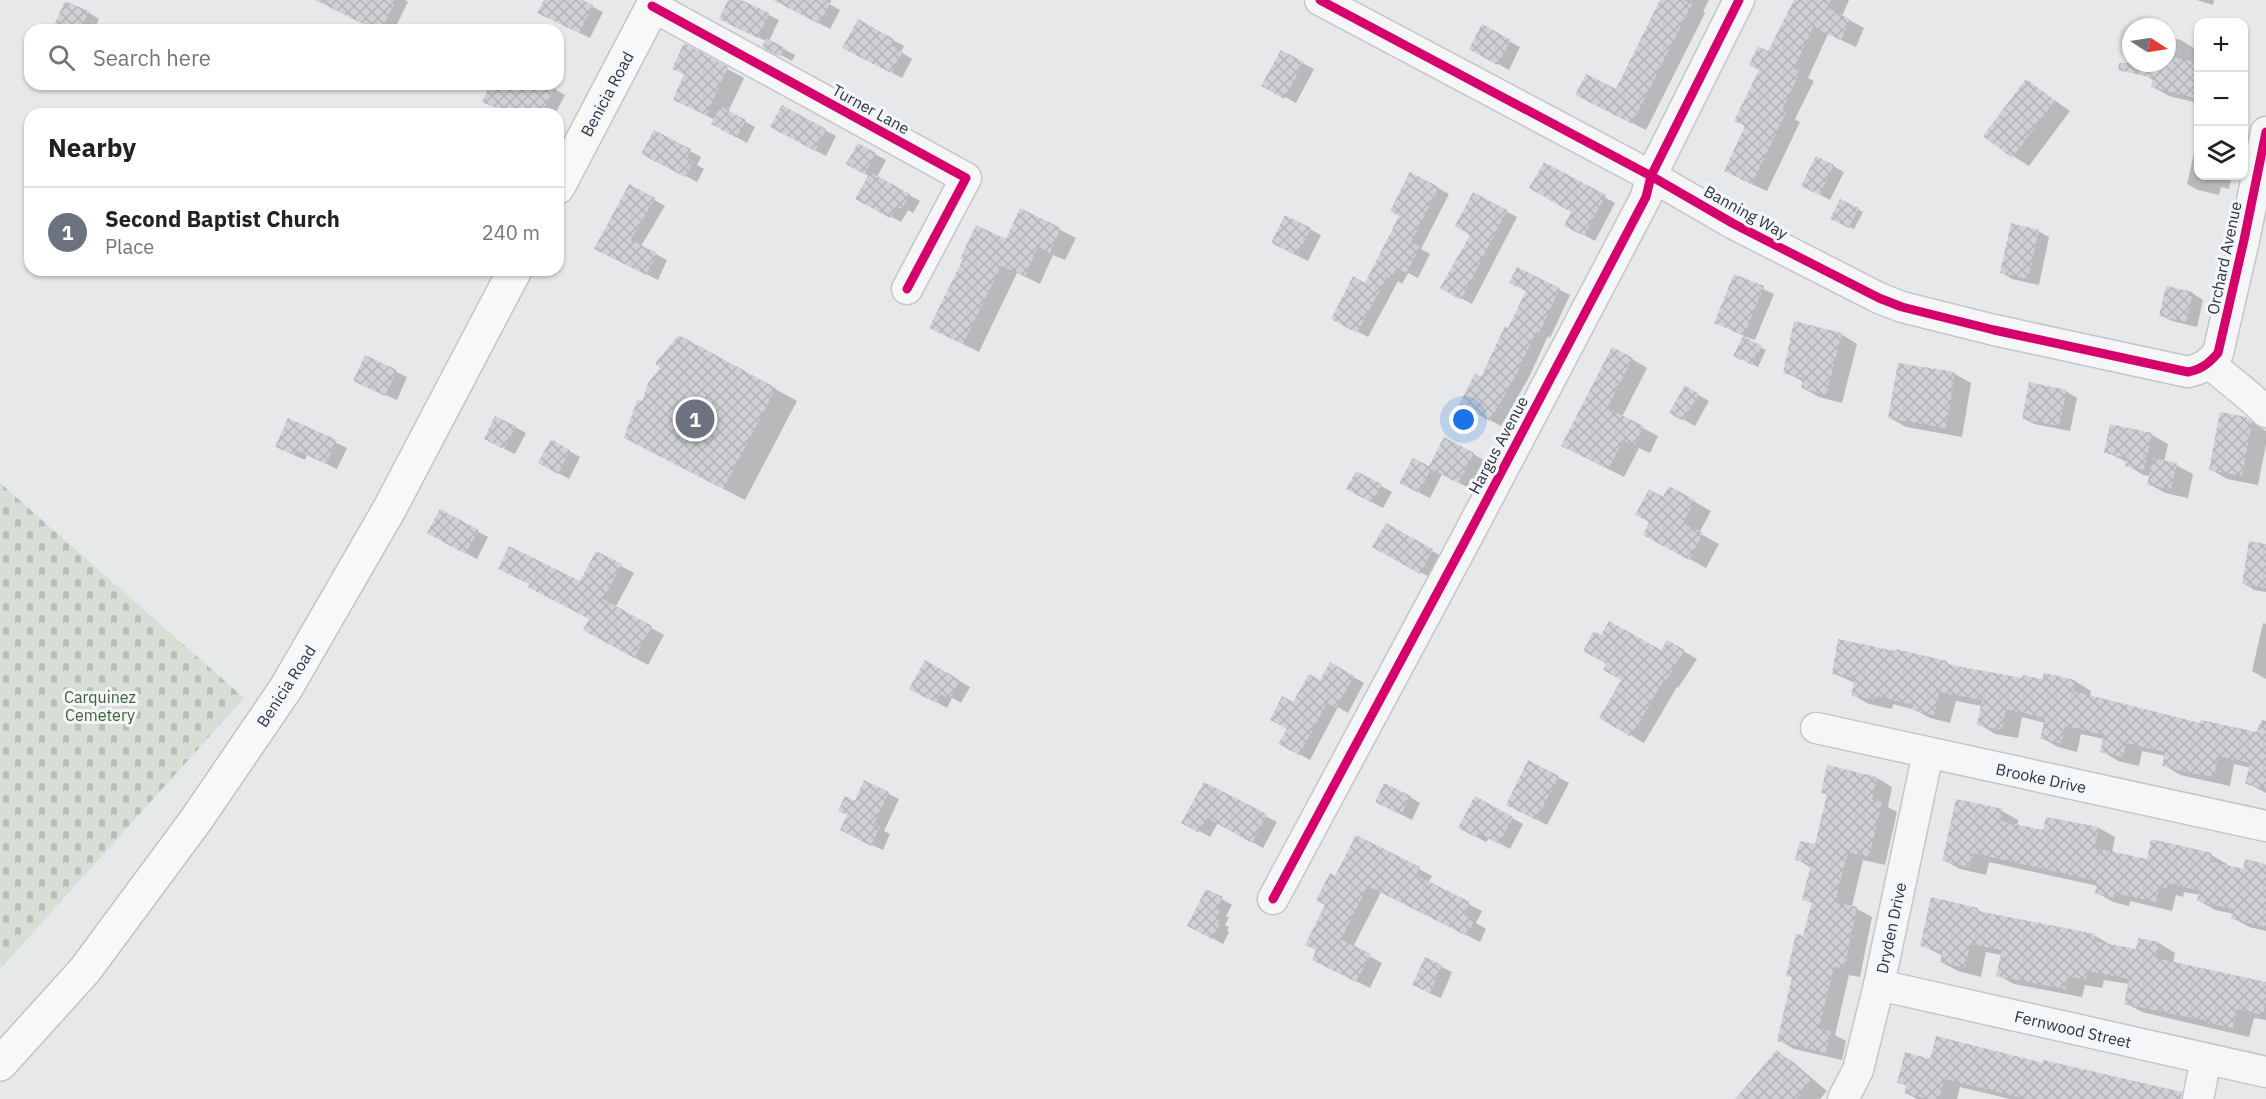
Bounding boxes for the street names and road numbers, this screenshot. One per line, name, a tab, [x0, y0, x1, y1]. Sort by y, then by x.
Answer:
street label: Benicia Road	[576, 48, 638, 140]
street label: Turner Lane	[829, 80, 913, 139]
street label: Banning Way	[1700, 181, 1792, 243]
street label: Orchard Avenue	[2202, 199, 2246, 316]
street label: Hargus Avenue	[1464, 393, 1532, 497]
street label: Benicia Road	[252, 641, 320, 731]
street label: Brooke Drive	[1994, 759, 2088, 797]
street label: Dryden Drive	[1872, 880, 1910, 975]
street label: Fernwood Street	[2013, 1006, 2133, 1052]

